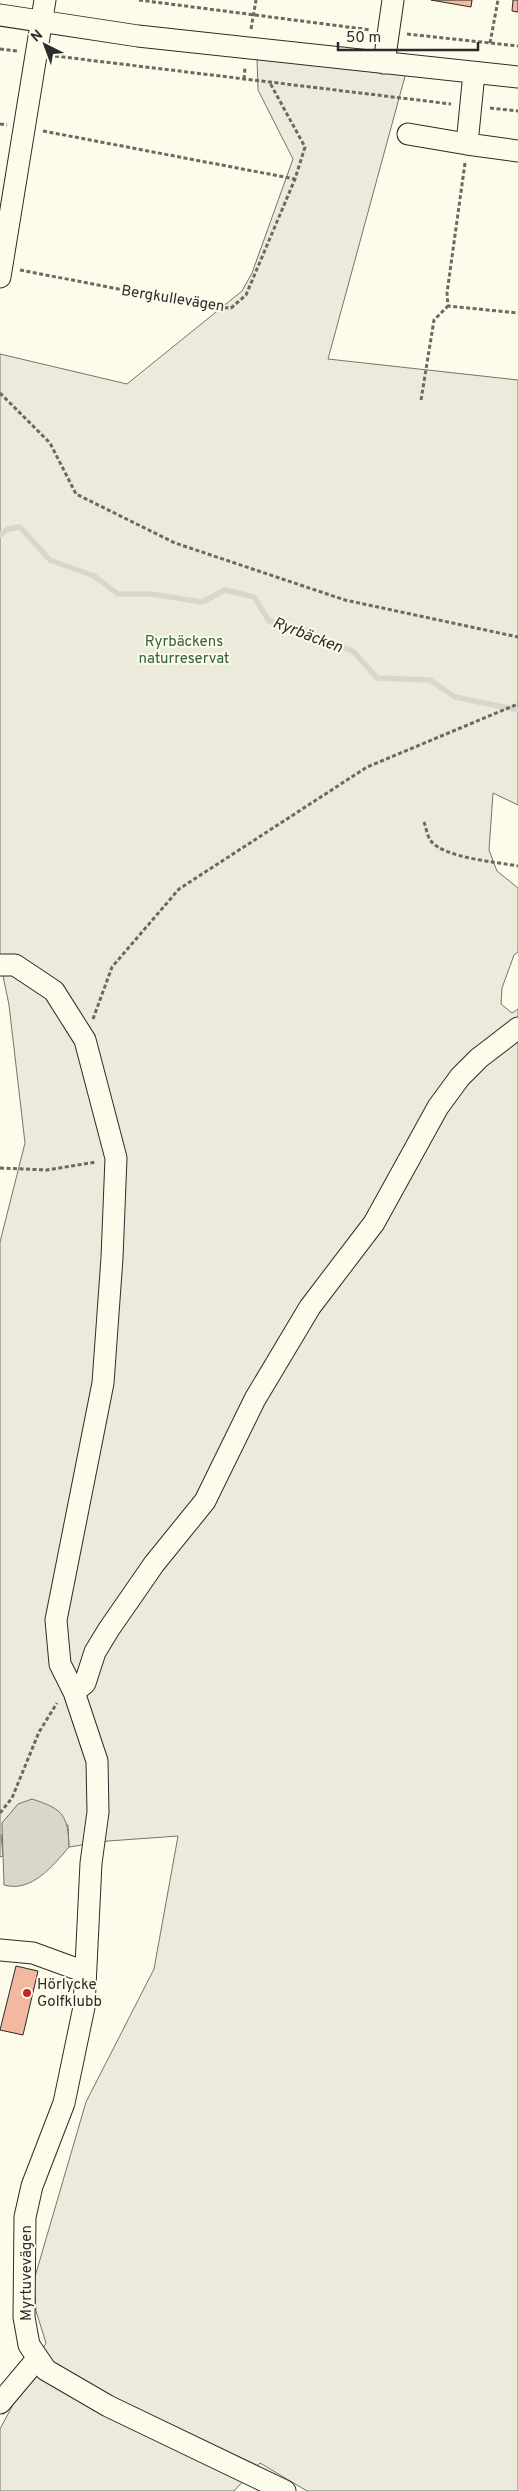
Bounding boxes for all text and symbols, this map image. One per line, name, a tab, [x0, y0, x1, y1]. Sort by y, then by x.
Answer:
north arrow	[20, 20, 70, 70]
scale bar	[338, 20, 478, 52]
text: N	[28, 27, 47, 46]
text: 50 m	[346, 29, 381, 48]
street label: Bergkullevägen	[120, 282, 226, 317]
water label: Ryrbäcken	[269, 613, 345, 658]
park label: Ryrbäckens naturreservat	[139, 633, 229, 669]
place label: Hörlycke Golfklubb	[37, 1976, 102, 2012]
marker: Hörlycke Golfklubb	[21, 1987, 33, 1999]
street label: Myrtuvevägen	[18, 2225, 37, 2321]

